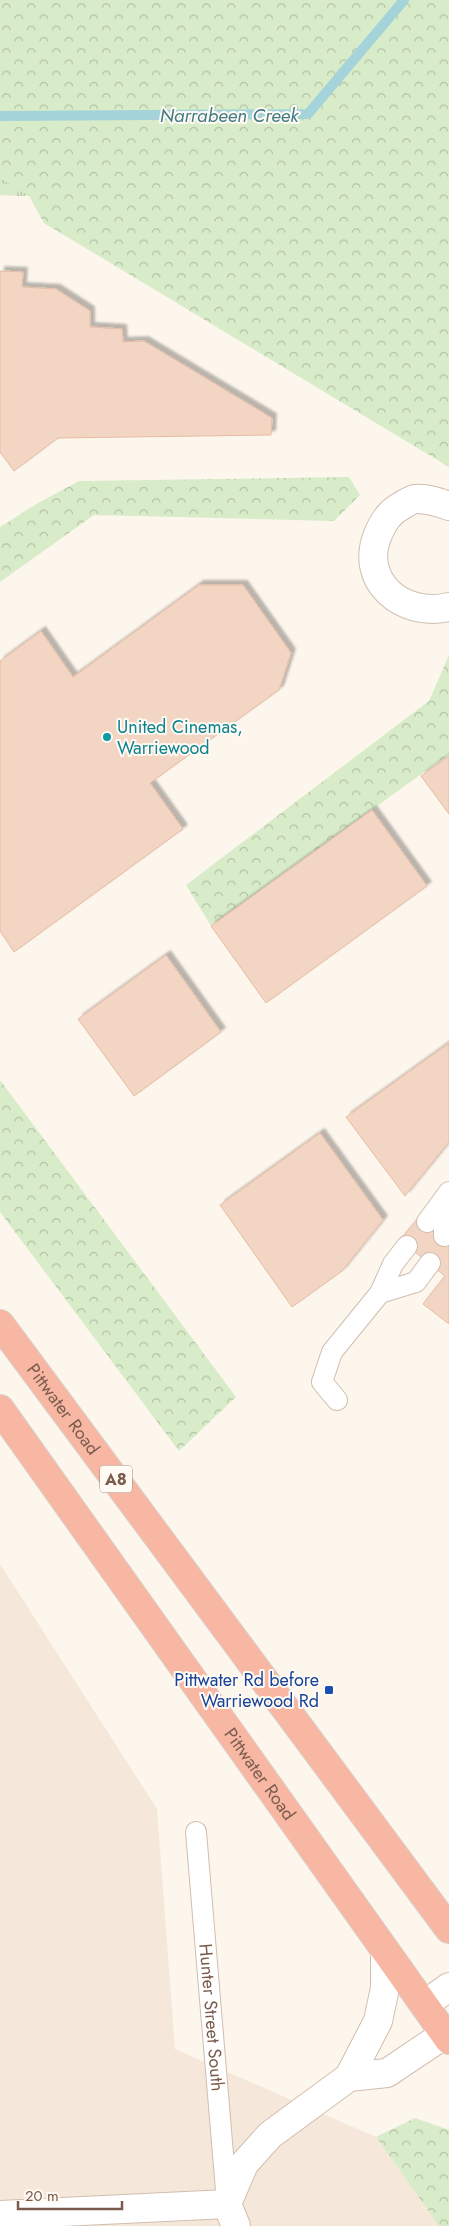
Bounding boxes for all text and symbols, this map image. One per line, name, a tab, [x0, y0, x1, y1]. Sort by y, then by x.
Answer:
water label: Narrabeen Creek	[160, 102, 299, 129]
place label: United Cinemas, Warriewood	[117, 714, 243, 761]
marker: United Cinemas, Warriewood	[101, 731, 113, 743]
street label: Pittwater Road	[20, 1358, 106, 1460]
road number: A8	[100, 1466, 132, 1492]
place label: Pittwater Rd before Warriewood Rd	[174, 1667, 319, 1714]
marker: Pittwater Rd before Warriewood Rd	[323, 1684, 335, 1696]
street label: Pittwater Road	[218, 1722, 302, 1826]
street label: Hunter Street South	[192, 1942, 231, 2092]
scale bar	[18, 2178, 121, 2210]
text: 20 m	[25, 2185, 59, 2207]

